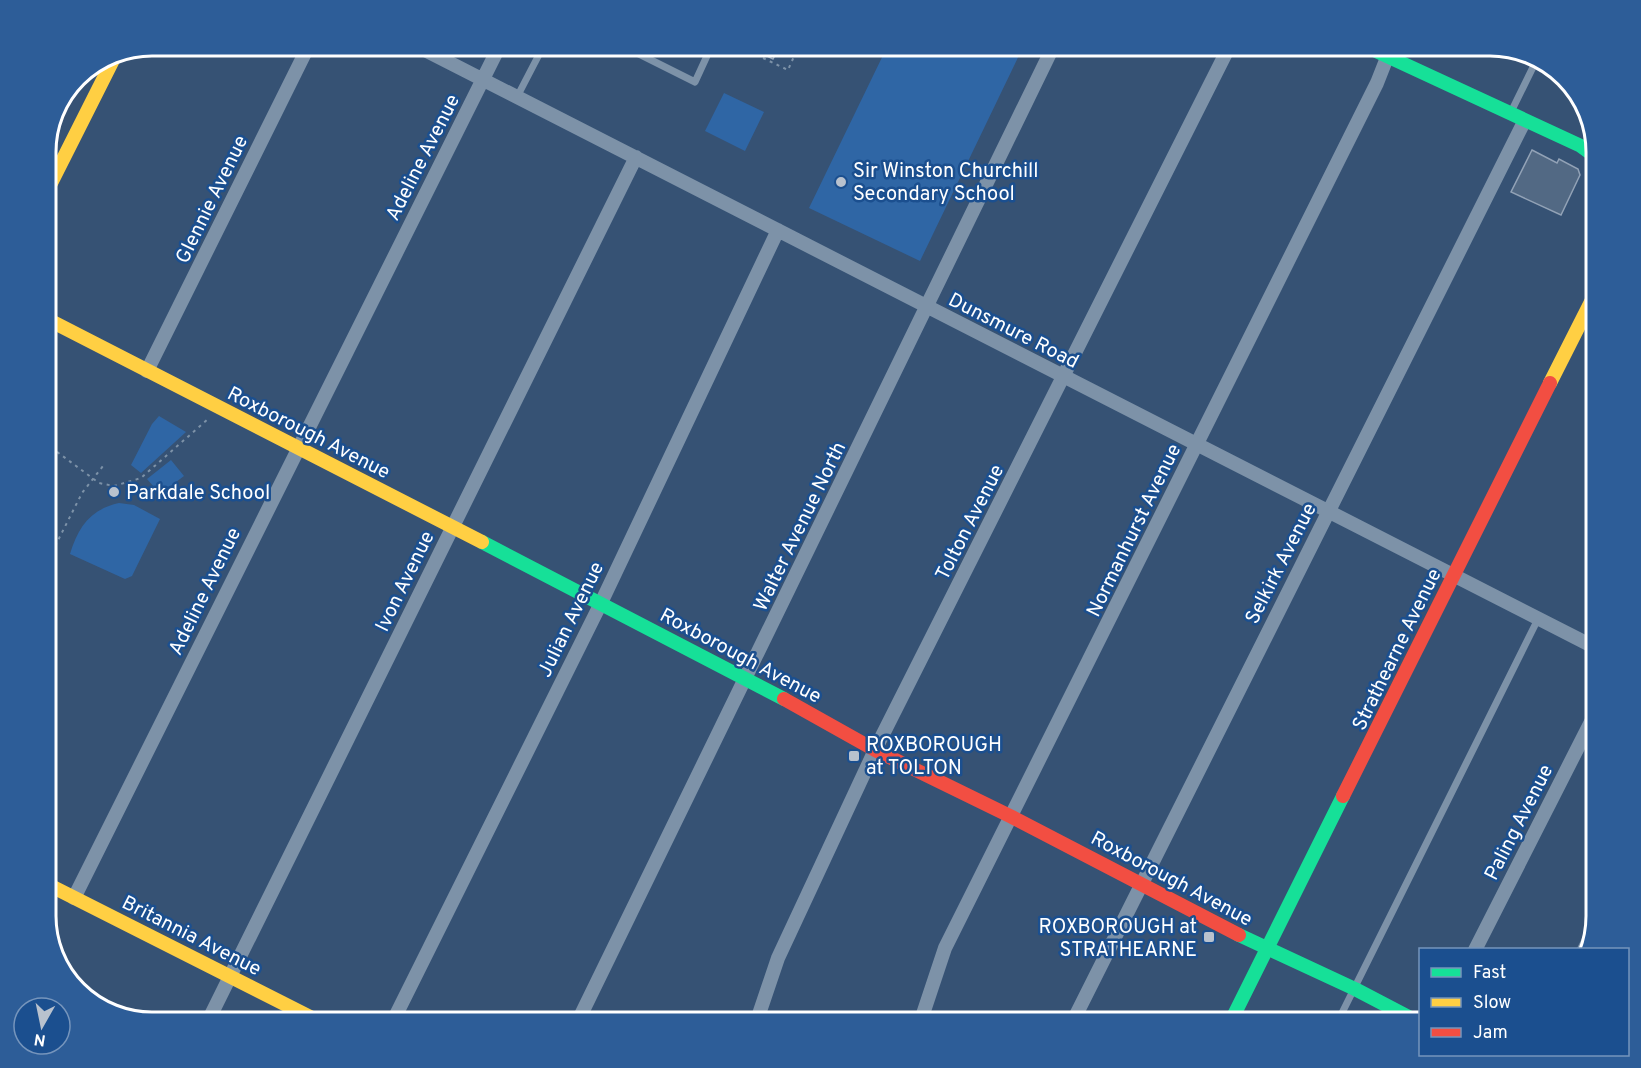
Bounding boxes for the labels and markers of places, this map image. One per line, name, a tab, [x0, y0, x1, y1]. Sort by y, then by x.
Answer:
place label: Sir Winston Churchill Secondary School	[853, 159, 1039, 208]
marker: Sir Winston Churchill Secondary School	[834, 175, 848, 189]
place label: Parkdale School	[126, 481, 270, 507]
marker: Parkdale School	[107, 485, 121, 499]
place label: ROXBOROUGH at TOLTON	[866, 733, 1002, 782]
marker: ROXBOROUGH at TOLTON	[847, 749, 861, 763]
place label: ROXBOROUGH at STRATHEARNE	[1039, 915, 1197, 964]
marker: ROXBOROUGH at STRATHEARNE	[1202, 930, 1216, 944]

